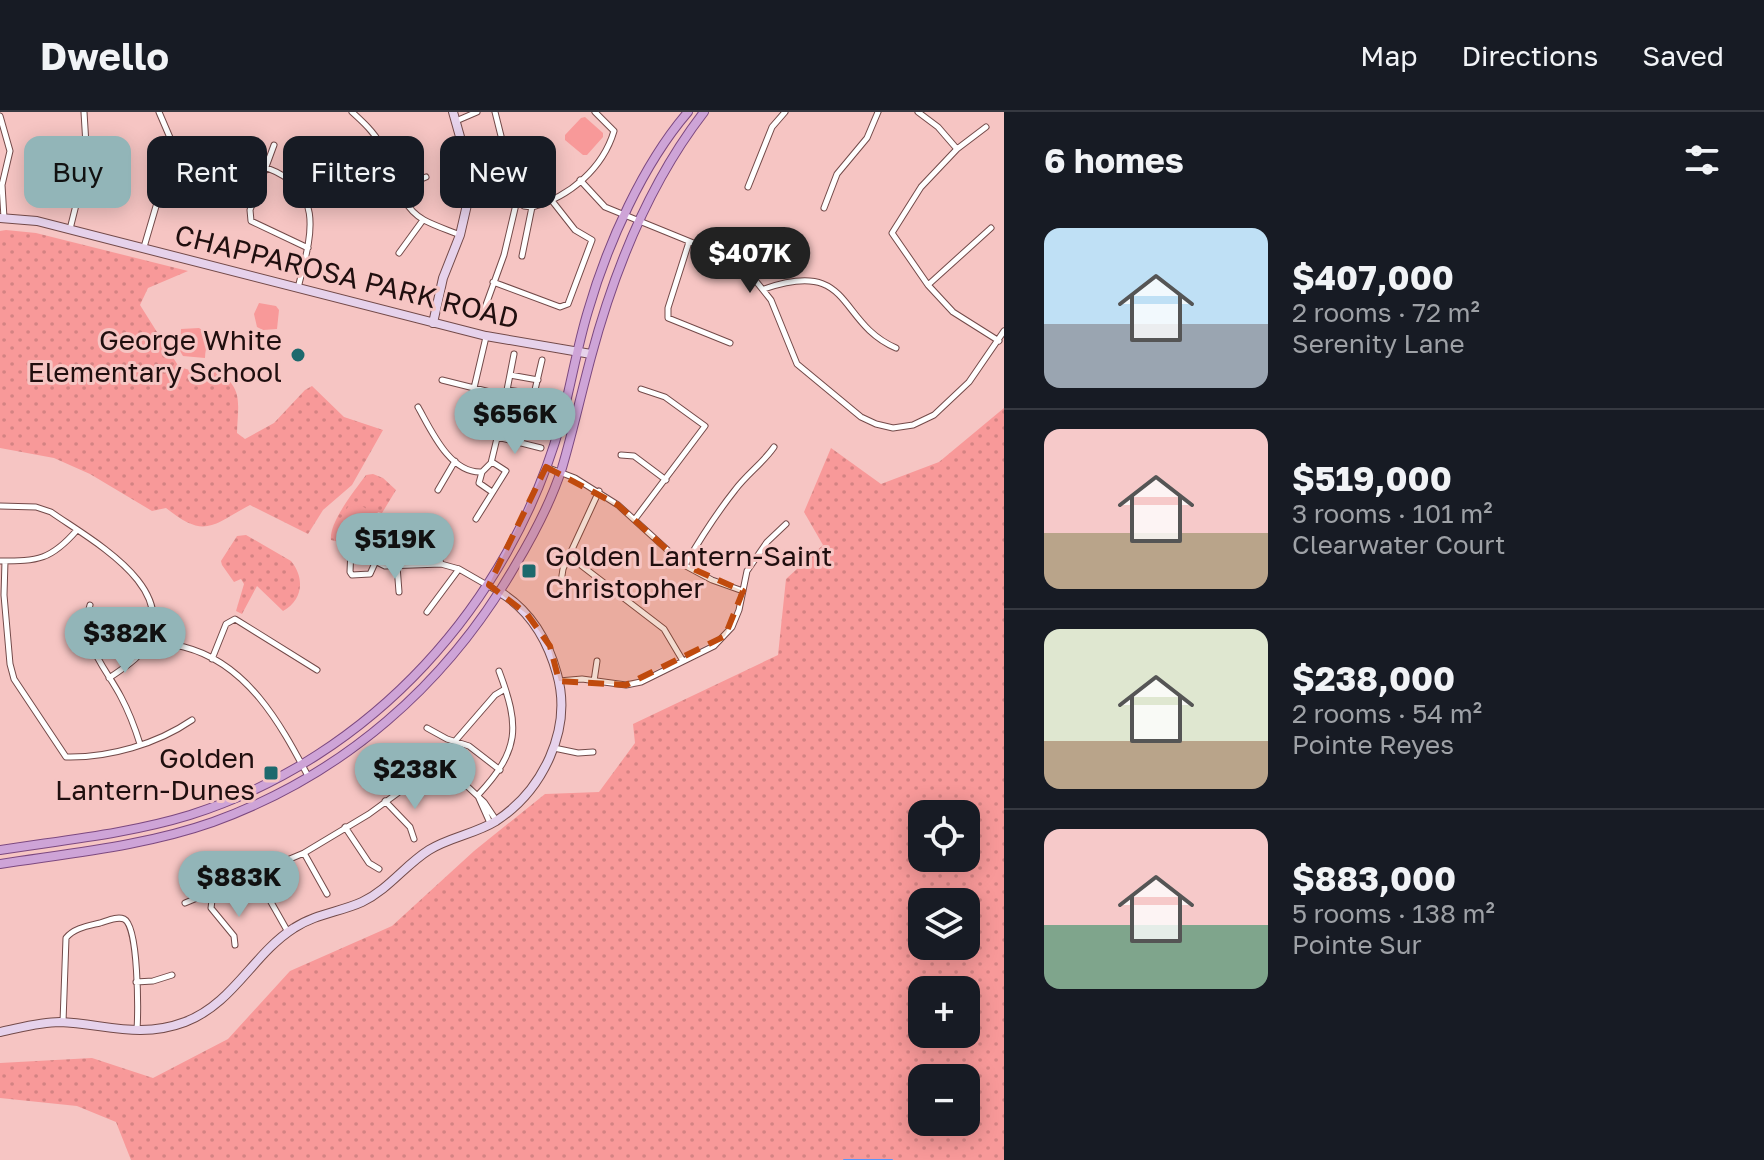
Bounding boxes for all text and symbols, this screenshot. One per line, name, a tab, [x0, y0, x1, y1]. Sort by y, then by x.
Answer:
text: Dwello	[40, 33, 169, 78]
text: Map	[1360, 39, 1417, 72]
text: Directions	[1461, 39, 1598, 72]
text: Saved	[1642, 39, 1724, 72]
chip: Buy	[24, 136, 131, 208]
chip: Rent	[147, 136, 267, 208]
chip: Filters	[283, 136, 424, 208]
chip: New	[440, 136, 556, 208]
icon: filters	[1680, 138, 1724, 182]
text: 6 homes	[1044, 140, 1184, 180]
street label: CHAPPAROSA PARK ROAD	[172, 217, 522, 335]
pin: $407K	[694, 227, 806, 295]
text: $407K	[708, 237, 792, 268]
text: $407,000	[1292, 257, 1454, 297]
icon: home	[1108, 260, 1204, 356]
text: 2 rooms · 72 m²	[1292, 297, 1480, 328]
place label: George White Elementary School	[28, 323, 282, 388]
text: Serenity Lane	[1292, 328, 1464, 359]
marker: George White Elementary School	[289, 346, 307, 364]
pin: $656K	[459, 388, 571, 456]
text: $656K	[472, 398, 558, 429]
text: $519,000	[1292, 458, 1452, 498]
icon: home	[1108, 461, 1204, 557]
text: 3 rooms · 101 m²	[1292, 498, 1493, 529]
pin: $519K	[339, 513, 451, 581]
text: $519K	[354, 523, 436, 554]
text: Clearwater Court	[1292, 529, 1505, 560]
place label: Golden Lantern-Saint Christopher	[545, 539, 833, 604]
marker: Golden Lantern-Saint Christopher	[520, 562, 538, 580]
pin: $382K	[69, 607, 181, 675]
text: $382K	[83, 617, 167, 648]
text: $238,000	[1292, 658, 1455, 698]
icon: home	[1108, 661, 1204, 757]
text: 2 rooms · 54 m²	[1292, 698, 1482, 729]
text: Pointe Reyes	[1292, 729, 1454, 760]
place label: Golden Lantern-Dunes	[55, 741, 255, 806]
pin: $238K	[359, 743, 471, 811]
text: $238K	[373, 753, 457, 784]
marker: Golden Lantern-Dunes	[262, 764, 280, 782]
map controls	[908, 800, 980, 1136]
button: locate	[908, 800, 980, 872]
pin: $883K	[183, 851, 295, 919]
text: $883,000	[1292, 858, 1456, 898]
text: $883K	[196, 861, 282, 892]
icon: home	[1108, 861, 1204, 957]
button: layers	[908, 888, 980, 960]
text: 5 rooms · 138 m²	[1292, 898, 1495, 929]
text: Pointe Sur	[1292, 929, 1422, 960]
button: +	[908, 976, 980, 1048]
button: −	[908, 1064, 980, 1136]

